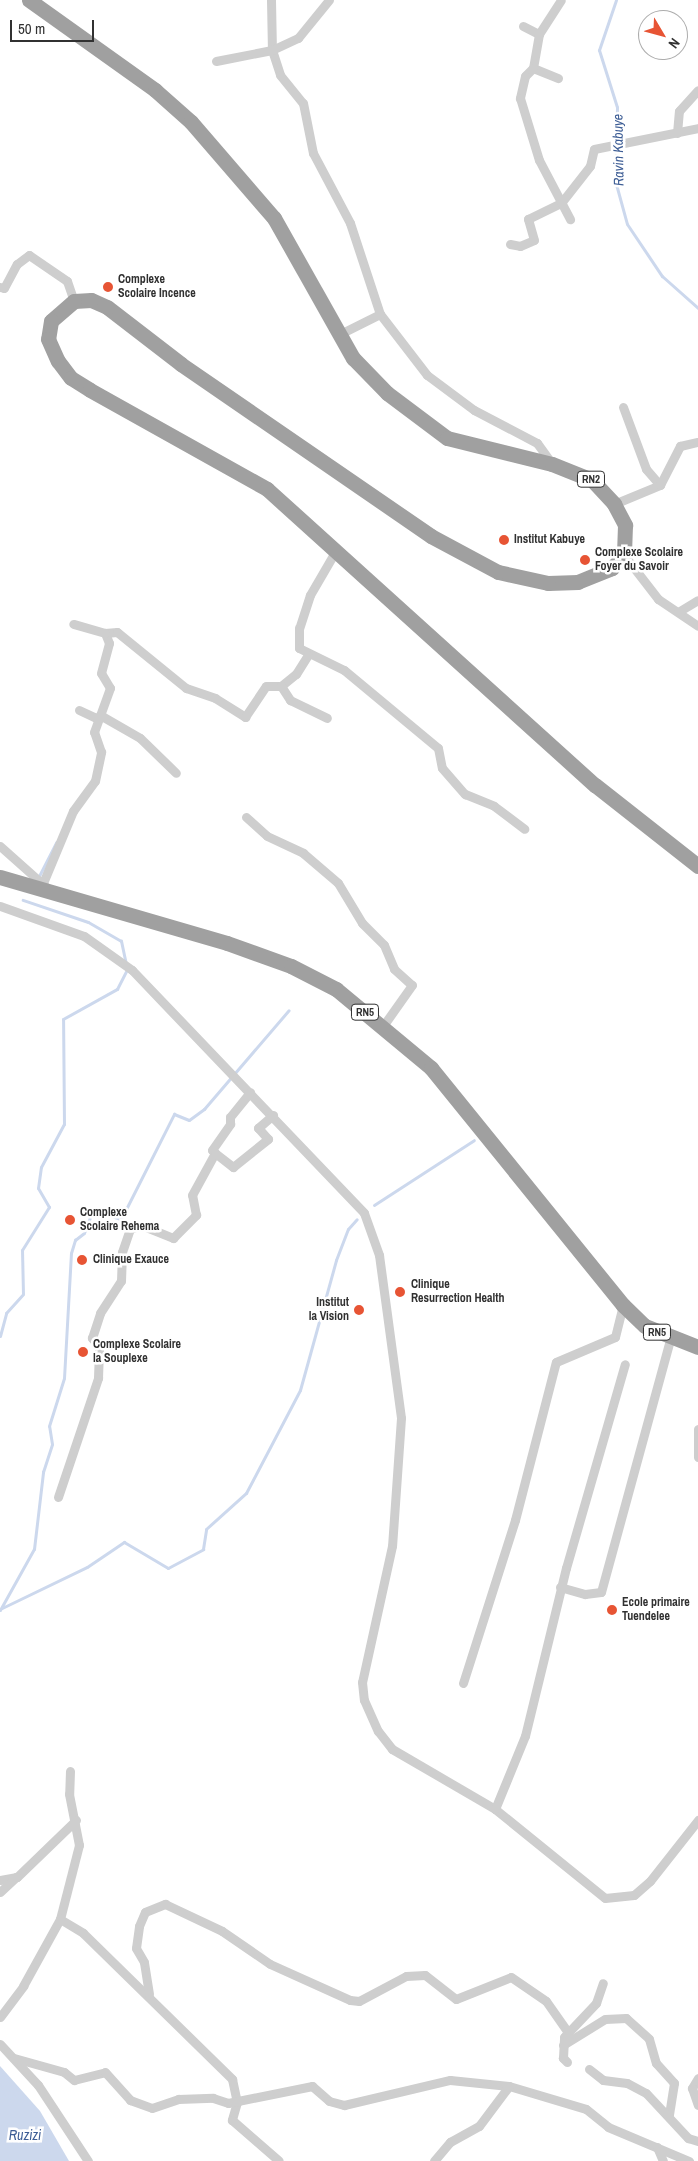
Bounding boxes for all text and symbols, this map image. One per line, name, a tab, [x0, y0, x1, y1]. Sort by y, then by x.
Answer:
scale bar	[12, 10, 96, 42]
north arrow	[638, 10, 688, 60]
text: 50 m	[18, 18, 45, 39]
text: N	[665, 35, 684, 52]
water label: Ravin Kabuye	[609, 114, 627, 186]
place label: Complexe Scolaire Incence	[118, 273, 196, 301]
marker: Complexe Scolaire Incence	[102, 281, 114, 293]
road number: RN2	[576, 470, 606, 488]
place label: Institut Kabuye	[514, 533, 585, 547]
marker: Institut Kabuye	[498, 534, 510, 546]
place label: Complexe Scolaire Foyer du Savoir	[595, 546, 683, 574]
marker: Complexe Scolaire Foyer du Savoir	[579, 554, 591, 566]
road number: RN5	[350, 1004, 380, 1020]
place label: Complexe Scolaire Rehema	[80, 1206, 159, 1234]
marker: Complexe Scolaire Rehema	[64, 1214, 76, 1226]
marker: Clinique Exauce	[75, 1253, 89, 1267]
place label: Clinique Exauce	[93, 1253, 169, 1267]
place label: Clinique Resurrection Health	[411, 1278, 505, 1306]
marker: Clinique Resurrection Health	[393, 1285, 407, 1299]
place label: Institut la Vision	[309, 1296, 349, 1324]
marker: Institut la Vision	[353, 1304, 365, 1316]
road number: RN5	[642, 1324, 672, 1340]
place label: Complexe Scolaire la Souplexe	[93, 1338, 181, 1366]
marker: Complexe Scolaire la Souplexe	[77, 1346, 89, 1358]
place label: Ecole primaire Tuendelee	[622, 1596, 690, 1624]
marker: Ecole primaire Tuendelee	[606, 1604, 618, 1616]
water label: Ruzizi	[9, 2127, 41, 2143]

